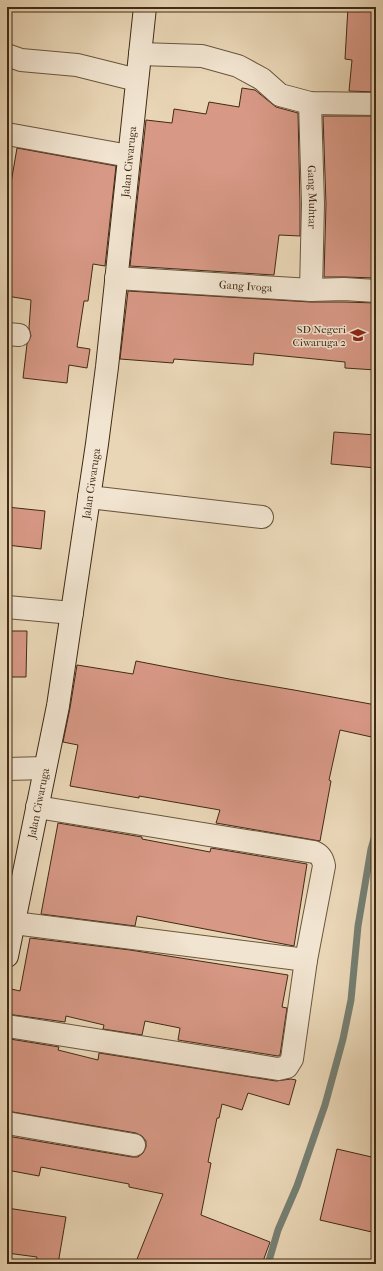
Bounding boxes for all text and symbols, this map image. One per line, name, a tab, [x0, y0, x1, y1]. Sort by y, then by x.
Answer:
street label: Jalan Ciwaruga	[118, 125, 139, 199]
street label: Gang Muhtar	[305, 165, 320, 229]
street label: Gang Ivoga	[219, 278, 274, 294]
place label: SD Negeri Ciwaruga 2	[292, 323, 347, 349]
school or university icon: SD Negeri Ciwaruga 2	[349, 326, 367, 344]
street label: Jalan Ciwaruga	[79, 446, 103, 521]
street label: Jalan Ciwaruga	[24, 766, 52, 840]

